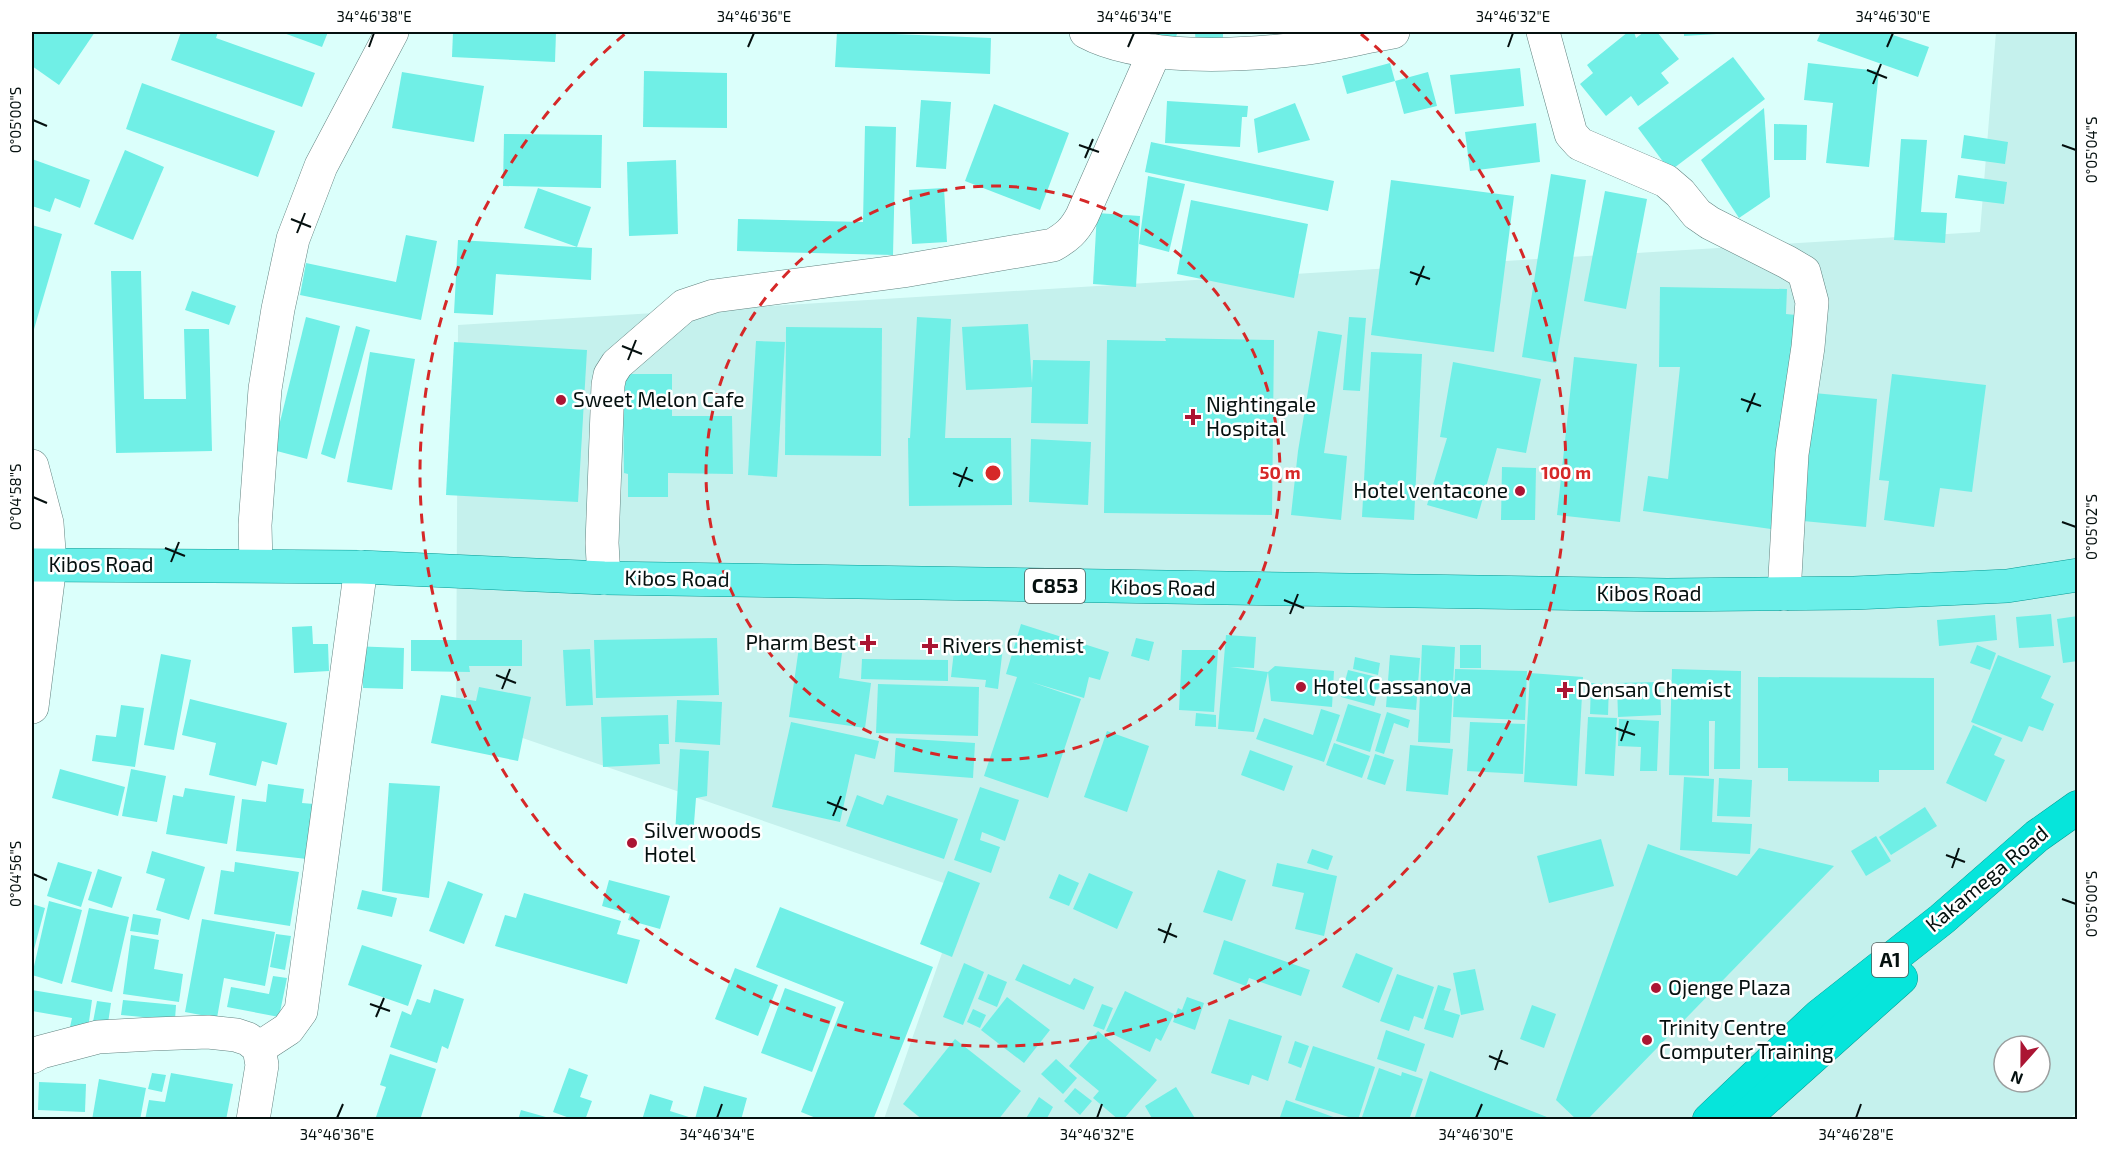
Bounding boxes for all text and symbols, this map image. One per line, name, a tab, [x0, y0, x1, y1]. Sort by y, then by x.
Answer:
text: 34°46'38"E	[336, 7, 412, 25]
text: 34°46'36"E	[717, 7, 791, 25]
text: 34°46'34"E	[1096, 7, 1172, 25]
text: 34°46'32"E	[1476, 7, 1550, 25]
text: 34°46'30"E	[1855, 7, 1931, 25]
text: 0°05'00"S	[6, 87, 24, 153]
text: 0°05'04"S	[2082, 117, 2100, 183]
place label: Sweet Melon Cafe	[573, 386, 745, 411]
place label: Nightingale Hospital	[1206, 391, 1316, 440]
marker: Sweet Melon Cafe	[554, 393, 568, 407]
marker: Nightingale Hospital	[1184, 408, 1202, 426]
text: 50 m	[1259, 461, 1301, 483]
text: 100 m	[1541, 461, 1591, 483]
centre of rings	[983, 463, 1003, 483]
text: 0°04'58"S	[6, 464, 24, 530]
place label: Hotel ventacone	[1353, 477, 1508, 502]
marker: Hotel ventacone	[1513, 484, 1527, 498]
text: 0°05'02"S	[2082, 494, 2100, 560]
street label: Kibos Road	[48, 551, 154, 576]
street label: Kibos Road	[624, 564, 730, 591]
road number: C853	[1025, 569, 1085, 603]
street label: Kibos Road	[1110, 573, 1216, 600]
street label: Kibos Road	[1596, 580, 1702, 605]
place label: Pharm Best	[745, 629, 856, 654]
place label: Rivers Chemist	[942, 632, 1084, 657]
marker: Pharm Best	[861, 636, 875, 650]
marker: Rivers Chemist	[923, 639, 937, 653]
place label: Hotel Cassanova	[1313, 673, 1472, 698]
place label: Densan Chemist	[1577, 676, 1731, 701]
marker: Hotel Cassanova	[1294, 680, 1308, 694]
marker: Densan Chemist	[1558, 683, 1572, 697]
place label: Silverwoods Hotel	[644, 817, 761, 866]
street label: Kakamega Road	[1920, 819, 2052, 936]
marker: Silverwoods Hotel	[625, 836, 639, 850]
text: 0°04'56"S	[6, 841, 24, 907]
text: 0°05'00"S	[2082, 871, 2100, 937]
road number: A1	[1872, 943, 1908, 977]
place label: Ojenge Plaza	[1668, 974, 1791, 1000]
marker: Ojenge Plaza	[1649, 981, 1663, 995]
place label: Trinity Centre Computer Training	[1659, 1014, 1834, 1063]
marker: Trinity Centre Computer Training	[1640, 1033, 1654, 1047]
north arrow	[1992, 1034, 2052, 1094]
text: N	[2008, 1068, 2025, 1089]
text: 34°46'36"E	[300, 1125, 374, 1143]
text: 34°46'34"E	[679, 1125, 755, 1143]
text: 34°46'32"E	[1060, 1125, 1134, 1143]
text: 34°46'30"E	[1438, 1125, 1514, 1143]
text: 34°46'28"E	[1818, 1125, 1894, 1143]

